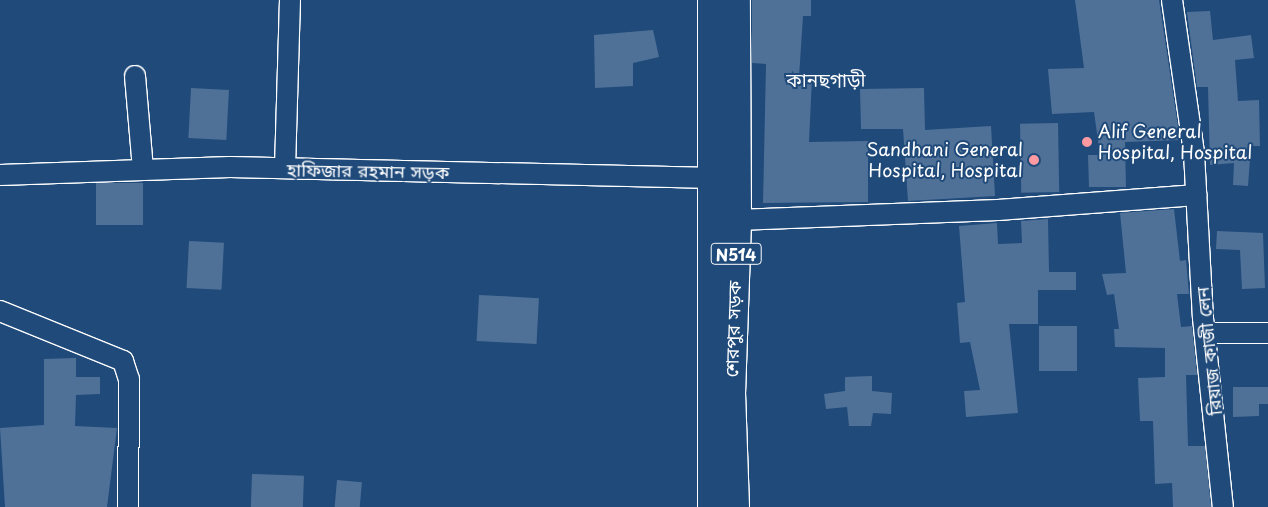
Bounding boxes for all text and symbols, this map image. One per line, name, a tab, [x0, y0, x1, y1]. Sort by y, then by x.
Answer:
district label: কানছগাড়ী	[786, 69, 866, 91]
place label: Alif General Hospital, Hospital	[1098, 121, 1253, 163]
marker: Alif General Hospital, Hospital	[1080, 135, 1094, 149]
place label: Sandhani General Hospital, Hospital	[866, 139, 1023, 182]
marker: Sandhani General Hospital, Hospital	[1027, 153, 1041, 167]
street label: হাফিজার রহমান সড়ক	[287, 159, 449, 183]
road number: N514	[710, 240, 762, 268]
street label: শেরপুর সড়ক	[721, 280, 745, 378]
street label: রিয়াজ কাজী লেন	[1192, 286, 1226, 416]

